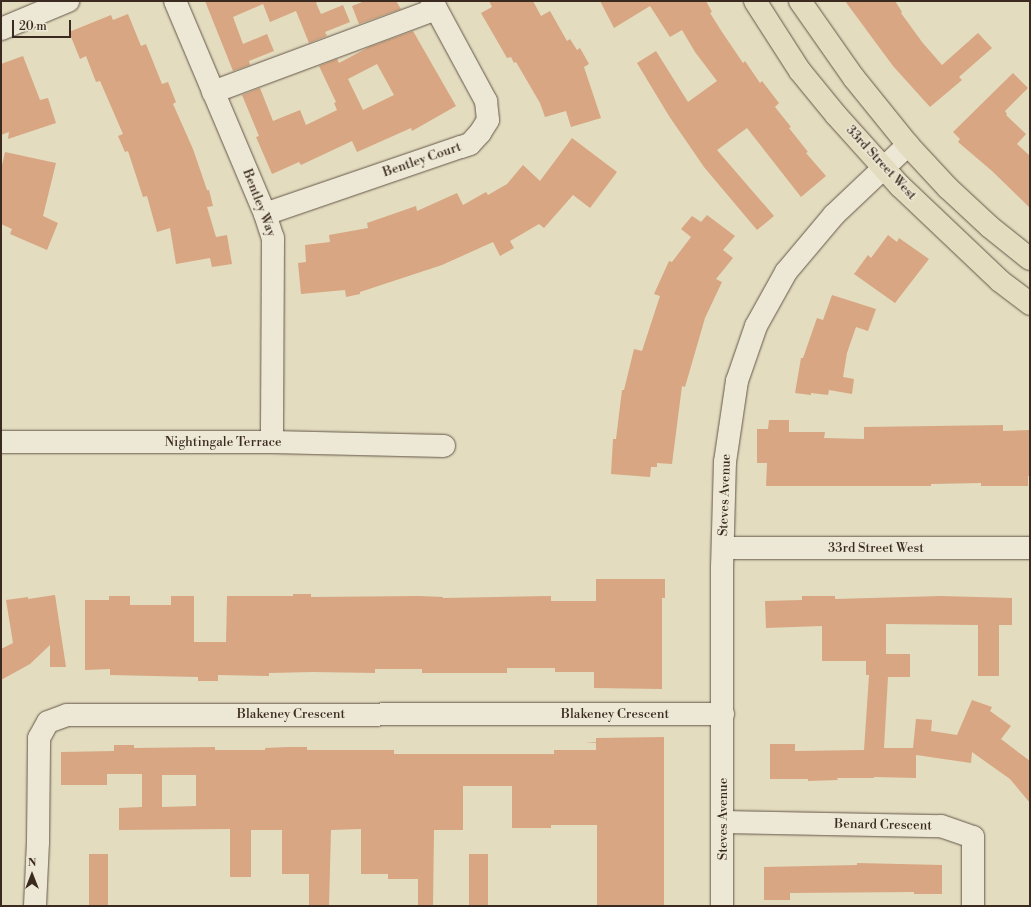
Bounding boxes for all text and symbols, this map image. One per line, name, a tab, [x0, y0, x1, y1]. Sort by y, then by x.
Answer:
scale bar	[14, 12, 73, 38]
text: 20 m	[19, 19, 47, 34]
street label: 33rd Street West	[843, 123, 919, 203]
street label: Bentley Court	[381, 139, 463, 181]
street label: Bentley Way	[239, 167, 279, 239]
street label: Nightingale Terrace	[164, 434, 282, 450]
street label: Steves Avenue	[716, 453, 734, 537]
street label: 33rd Street West	[828, 540, 924, 556]
street label: Blakeney Crescent	[237, 706, 345, 722]
street label: Blakeney Crescent	[561, 706, 669, 722]
street label: Steves Avenue	[715, 778, 731, 860]
street label: Benard Crescent	[834, 816, 932, 834]
north arrow	[12, 855, 52, 895]
text: N	[28, 856, 36, 870]

